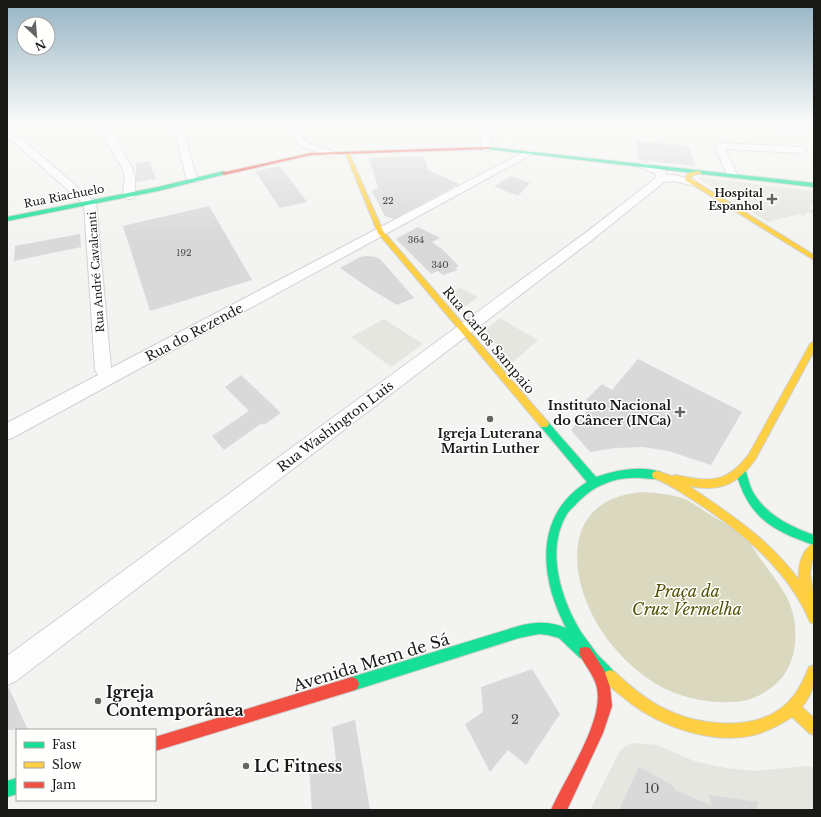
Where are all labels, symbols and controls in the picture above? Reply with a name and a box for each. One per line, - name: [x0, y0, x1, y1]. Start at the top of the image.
- north arrow: [16, 16, 56, 56]
- text: N: [32, 36, 48, 54]
- street label: Rua Riachuelo: [23, 181, 105, 211]
- place label: Hospital Espanhol: [708, 186, 763, 213]
- marker: Hospital Espanhol: [766, 193, 778, 205]
- house number: 22: [382, 195, 394, 206]
- street label: Rua André Cavalcanti: [85, 211, 107, 333]
- house number: 364: [408, 234, 424, 245]
- house number: 192: [176, 247, 192, 258]
- house number: 340: [431, 259, 449, 270]
- street label: Rua Carlos Sampaio: [439, 283, 538, 397]
- street label: Rua do Rezende: [142, 300, 246, 365]
- street label: Rua Washington Luis: [274, 377, 397, 476]
- place label: Instituto Nacional do Câncer (INCa): [548, 397, 671, 429]
- marker: Instituto Nacional do Câncer (INCa): [674, 406, 686, 418]
- marker: Igreja Luterana Martin Luther: [485, 414, 495, 424]
- place label: Igreja Luterana Martin Luther: [438, 425, 543, 457]
- park label: Praça da Cruz Vermelha: [632, 581, 742, 619]
- street label: Avenida Mem de Sá: [290, 629, 452, 696]
- place label: Igreja Contemporânea: [106, 682, 244, 720]
- marker: Igreja Contemporânea: [93, 696, 103, 706]
- house number: 2: [511, 711, 519, 728]
- legend: [16, 729, 156, 801]
- text: Fast: [52, 737, 77, 752]
- place label: LC Fitness: [254, 756, 342, 776]
- text: Slow: [52, 757, 82, 772]
- marker: LC Fitness: [241, 761, 251, 771]
- text: Jam: [50, 777, 76, 792]
- house number: 10: [644, 780, 660, 797]

